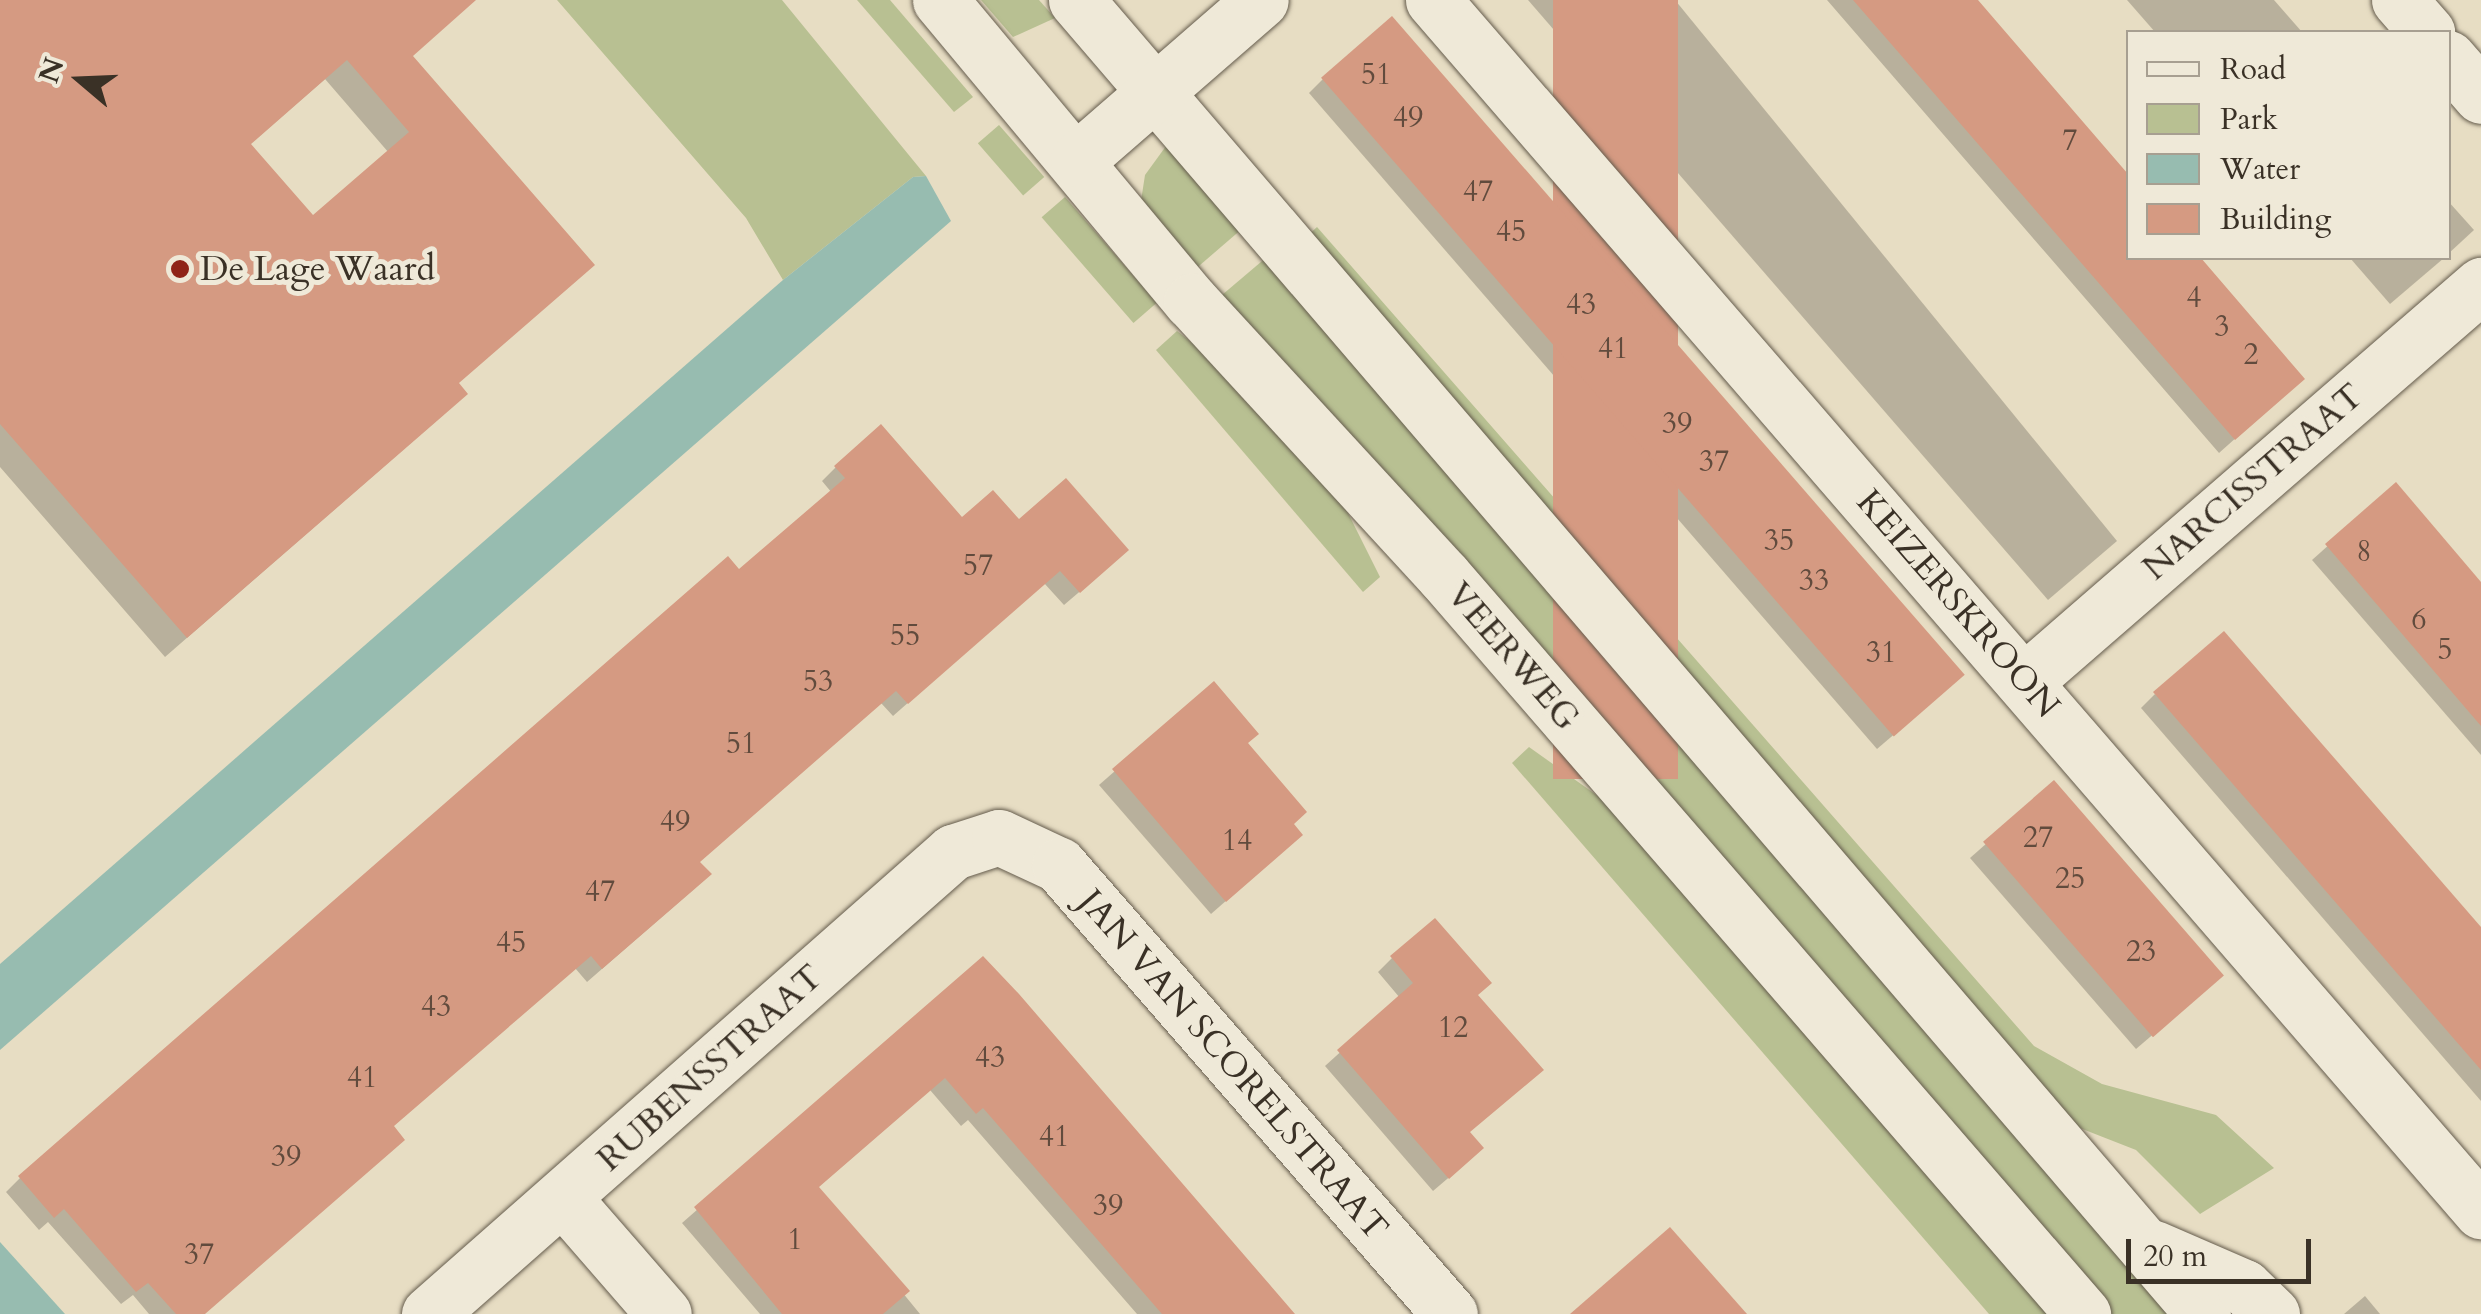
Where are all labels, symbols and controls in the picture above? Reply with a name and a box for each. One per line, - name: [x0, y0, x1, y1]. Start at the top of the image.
- north arrow: [30, 30, 130, 130]
- legend: [2126, 30, 2451, 260]
- text: Road: [2220, 49, 2286, 90]
- text: N: [30, 53, 74, 88]
- house number: 51: [1361, 57, 1391, 93]
- text: Park: [2220, 99, 2278, 140]
- house number: 49: [1393, 100, 1423, 136]
- house number: 7: [2062, 123, 2078, 159]
- text: Water: [2220, 149, 2300, 190]
- house number: 47: [1463, 174, 1493, 210]
- text: Building: [2220, 199, 2331, 240]
- house number: 45: [1496, 214, 1526, 250]
- place label: De Lage Waard: [200, 248, 435, 290]
- marker: De Lage Waard: [169, 258, 191, 280]
- house number: 4: [2186, 280, 2202, 316]
- house number: 43: [1566, 287, 1596, 323]
- house number: 3: [2214, 309, 2230, 345]
- house number: 41: [1598, 331, 1628, 367]
- house number: 2: [2243, 337, 2259, 373]
- street label: NARCISSTRAAT: [2134, 375, 2372, 589]
- house number: 39: [1662, 406, 1692, 442]
- house number: 37: [1699, 444, 1729, 480]
- street label: KEIZERSKROON: [1847, 481, 2069, 727]
- house number: 35: [1764, 523, 1794, 559]
- house number: 8: [2356, 534, 2372, 570]
- house number: 57: [963, 548, 993, 584]
- house number: 33: [1799, 563, 1829, 599]
- street label: VEERWEG: [1438, 574, 1588, 738]
- house number: 6: [2411, 602, 2427, 638]
- house number: 55: [890, 618, 920, 654]
- house number: 5: [2437, 632, 2453, 668]
- house number: 31: [1866, 635, 1896, 671]
- house number: 53: [803, 664, 833, 700]
- house number: 51: [726, 726, 756, 762]
- house number: 49: [660, 804, 690, 840]
- house number: 27: [2023, 820, 2053, 856]
- house number: 14: [1222, 823, 1252, 859]
- house number: 25: [2055, 861, 2085, 897]
- house number: 47: [585, 874, 615, 910]
- street label: JAN VAN SCORELSTRAAT: [1069, 881, 1397, 1249]
- house number: 45: [496, 925, 526, 961]
- house number: 23: [2126, 934, 2156, 970]
- street label: RUBENSSTRAAT: [589, 956, 831, 1180]
- house number: 43: [421, 989, 451, 1025]
- house number: 12: [1438, 1010, 1468, 1046]
- house number: 43: [975, 1040, 1005, 1076]
- house number: 41: [347, 1060, 377, 1096]
- house number: 41: [1039, 1119, 1069, 1155]
- house number: 39: [271, 1139, 301, 1175]
- house number: 39: [1093, 1188, 1123, 1224]
- scale bar: [2131, 1219, 2316, 1281]
- house number: 1: [787, 1222, 803, 1258]
- text: 20 m: [2143, 1236, 2207, 1277]
- house number: 37: [184, 1237, 214, 1273]

